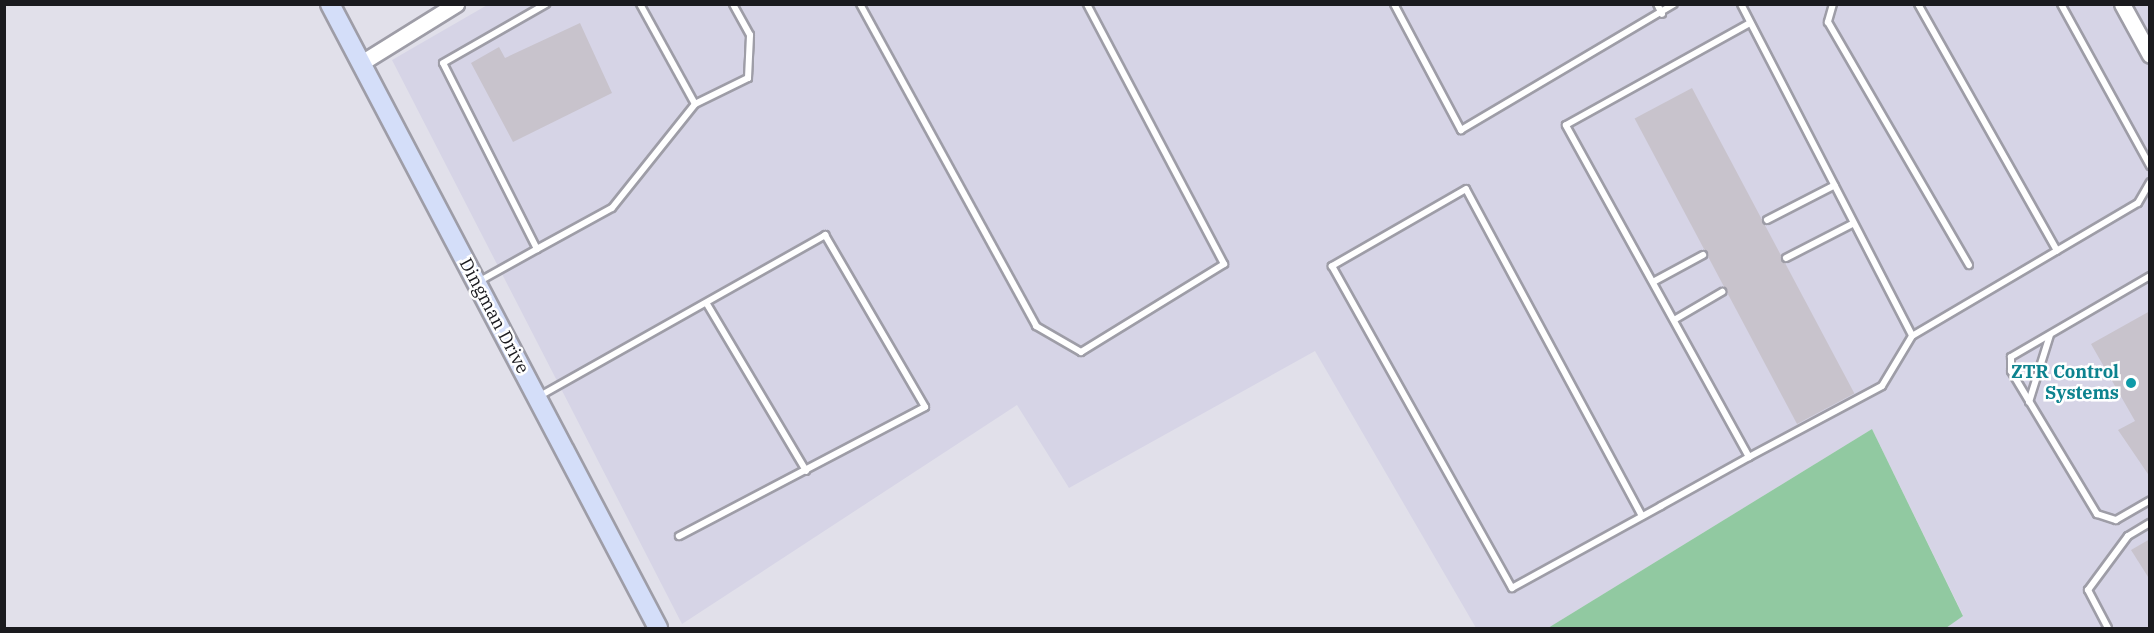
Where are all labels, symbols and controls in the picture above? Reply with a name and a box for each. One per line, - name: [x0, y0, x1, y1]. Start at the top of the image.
- street label: Dingman Drive: [454, 255, 534, 377]
- place label: ZTR Control Systems: [2011, 362, 2119, 404]
- marker: ZTR Control Systems: [2124, 376, 2138, 390]

